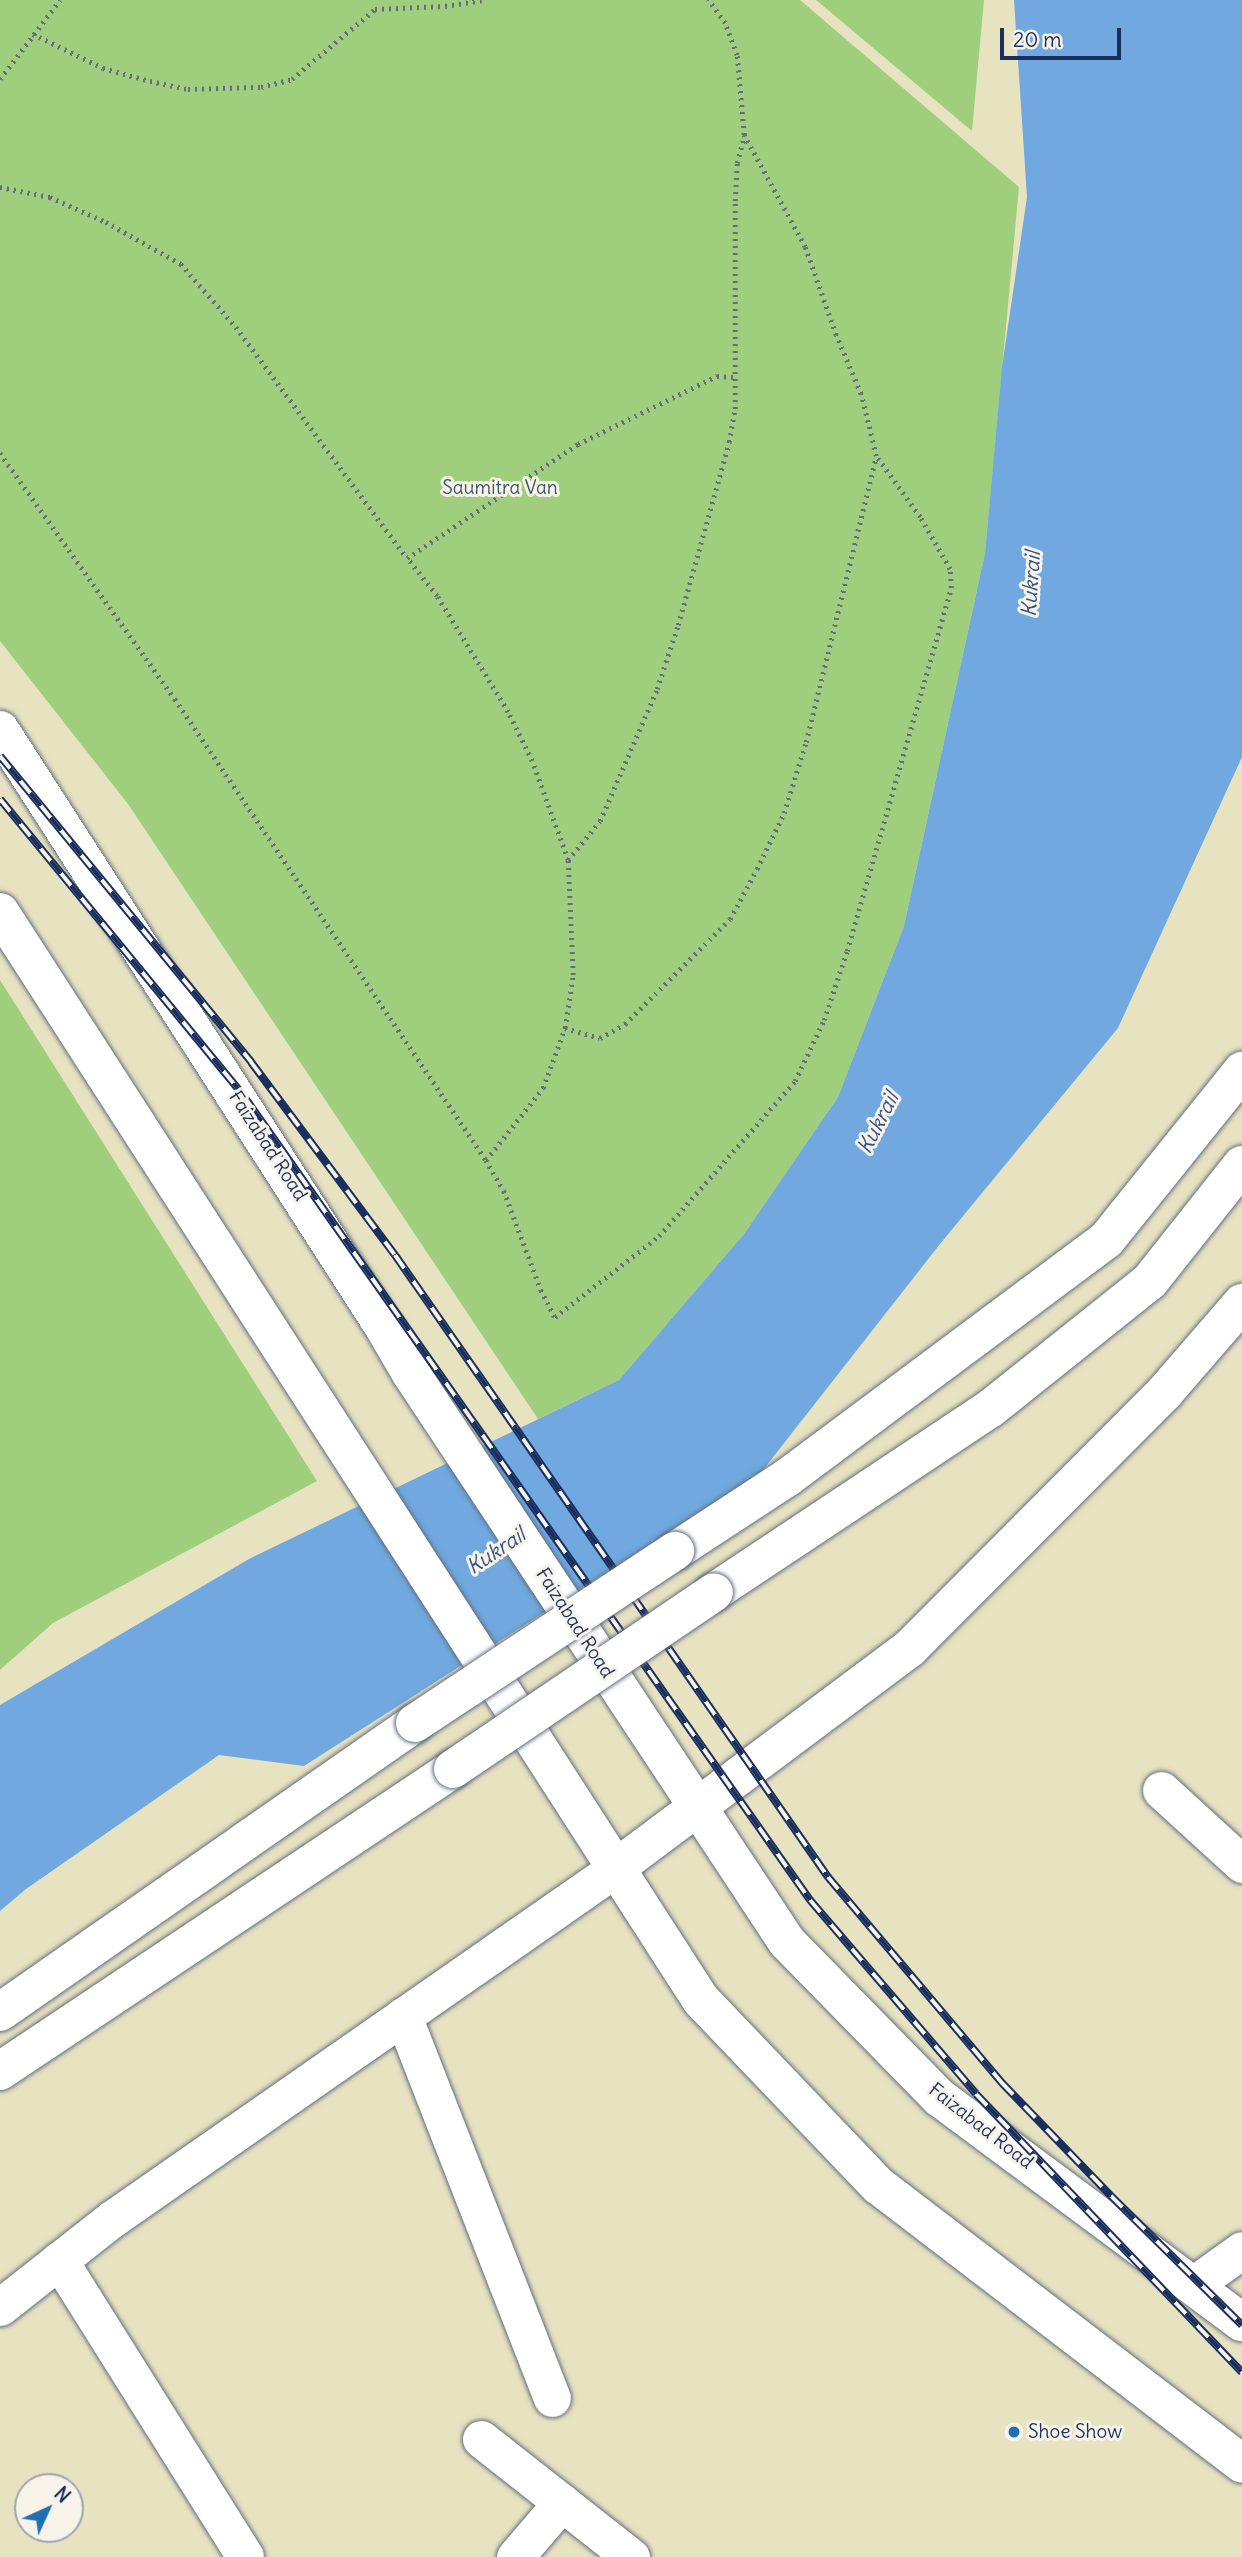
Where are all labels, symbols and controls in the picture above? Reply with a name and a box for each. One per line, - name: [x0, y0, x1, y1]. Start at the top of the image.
- scale bar: [1004, 14, 1125, 58]
- text: 20 m: [1013, 26, 1062, 53]
- park label: Saumitra Van: [442, 477, 558, 499]
- water label: Kukrail: [1016, 550, 1046, 618]
- street label: Faizabad Road: [224, 1087, 312, 1205]
- water label: Kukrail: [852, 1088, 904, 1158]
- water label: Kukrail: [462, 1522, 530, 1580]
- street label: Faizabad Road: [531, 1564, 619, 1682]
- street label: Faizabad Road: [924, 2078, 1038, 2174]
- place label: Shoe Show: [1028, 2421, 1122, 2443]
- marker: Shoe Show: [1006, 2424, 1022, 2440]
- north arrow: [14, 2473, 84, 2543]
- text: N: [49, 2481, 76, 2508]

